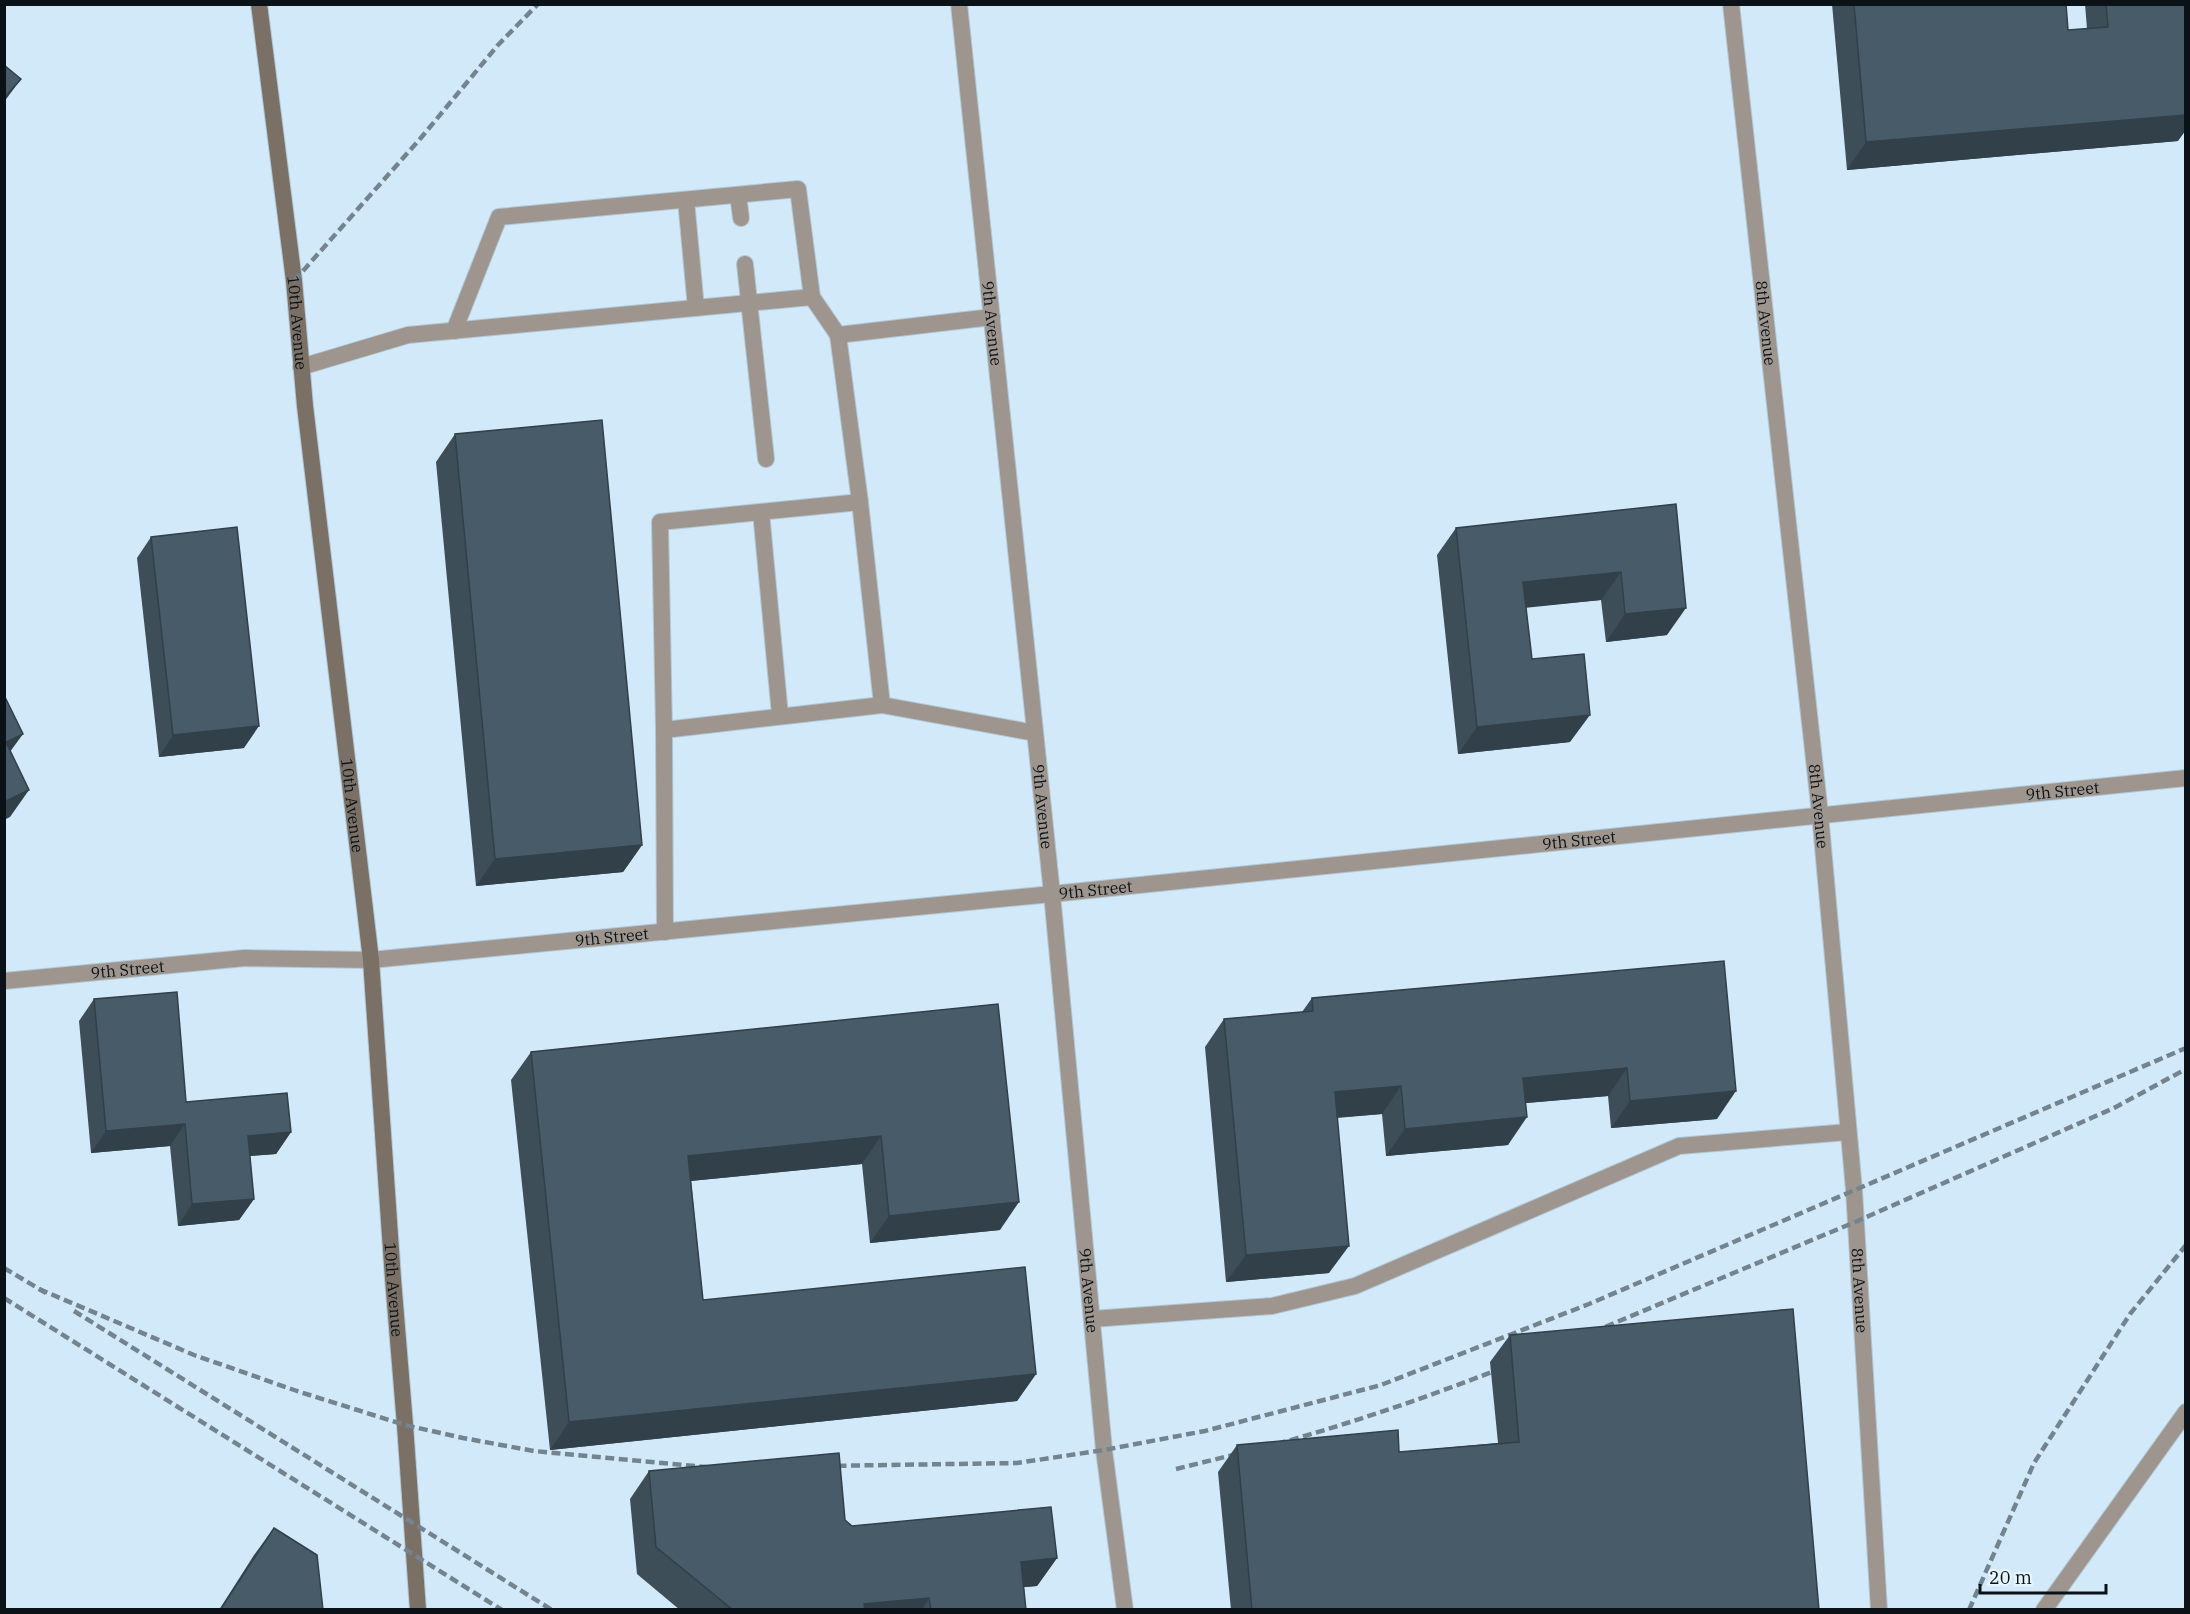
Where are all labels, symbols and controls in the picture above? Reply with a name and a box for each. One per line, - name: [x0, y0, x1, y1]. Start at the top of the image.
- street label: 10th Avenue: [283, 274, 312, 371]
- street label: 9th Avenue: [978, 280, 1007, 367]
- street label: 8th Avenue: [1751, 280, 1781, 367]
- street label: 10th Avenue: [337, 757, 368, 854]
- street label: 9th Avenue: [1028, 763, 1057, 850]
- street label: 8th Avenue: [1805, 763, 1833, 850]
- street label: 9th Street: [2025, 777, 2101, 804]
- street label: 9th Street: [1541, 826, 1617, 854]
- street label: 9th Street: [1058, 876, 1134, 903]
- street label: 9th Street: [574, 923, 650, 950]
- street label: 9th Street: [90, 956, 166, 983]
- street label: 10th Avenue: [380, 1242, 408, 1338]
- street label: 9th Avenue: [1075, 1247, 1103, 1334]
- street label: 8th Avenue: [1847, 1247, 1872, 1334]
- scale bar: [1980, 1557, 2106, 1595]
- text: 20 m: [1989, 1566, 2032, 1589]

